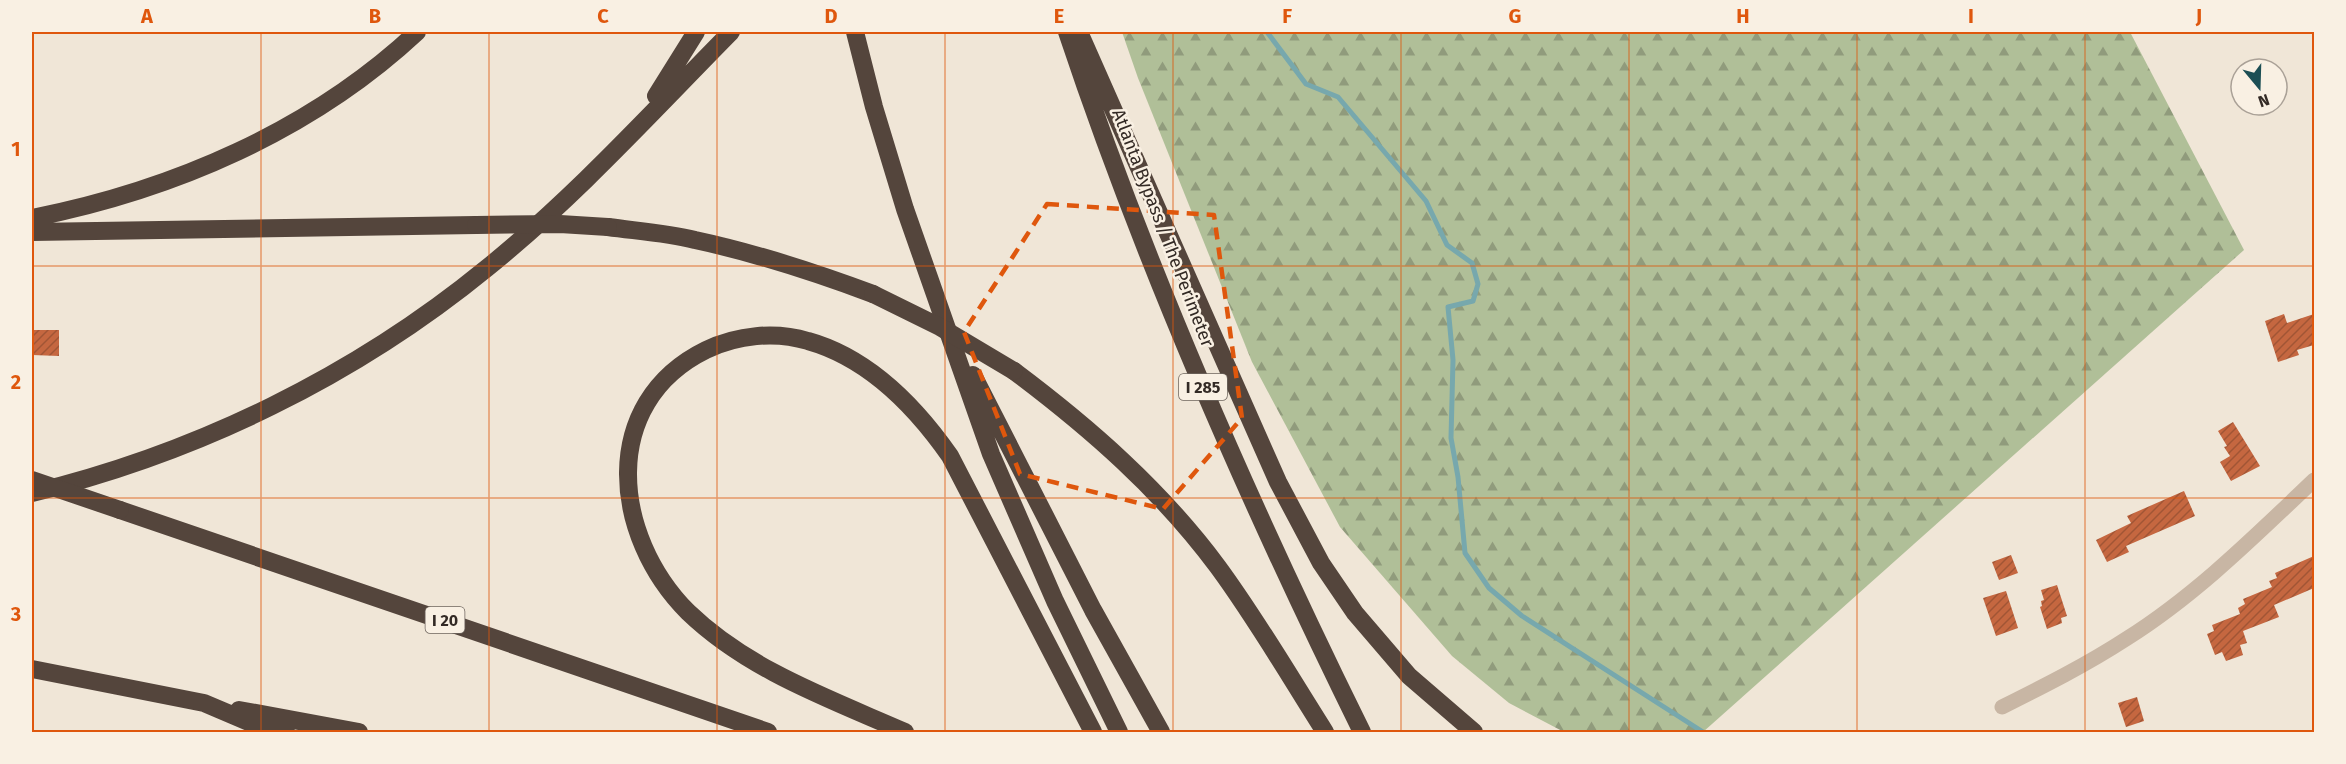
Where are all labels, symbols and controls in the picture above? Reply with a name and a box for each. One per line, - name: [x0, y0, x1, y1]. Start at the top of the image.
- text: A: [140, 4, 154, 28]
- text: B: [369, 4, 381, 28]
- text: C: [597, 4, 609, 28]
- text: D: [824, 4, 838, 28]
- text: E: [1054, 4, 1064, 28]
- text: F: [1282, 4, 1292, 28]
- text: G: [1509, 4, 1521, 28]
- text: H: [1736, 4, 1750, 28]
- text: I: [1968, 4, 1974, 28]
- text: J: [2195, 4, 2202, 28]
- north arrow: [2229, 57, 2289, 117]
- text: N: [2256, 90, 2272, 111]
- street label: Atlanta Bypass / The Perimeter: [1107, 106, 1219, 350]
- text: 1: [11, 137, 21, 161]
- text: 2: [11, 370, 21, 394]
- road number: I 285: [1179, 374, 1227, 400]
- text: 3: [10, 602, 21, 626]
- road number: I 20: [426, 607, 464, 633]

